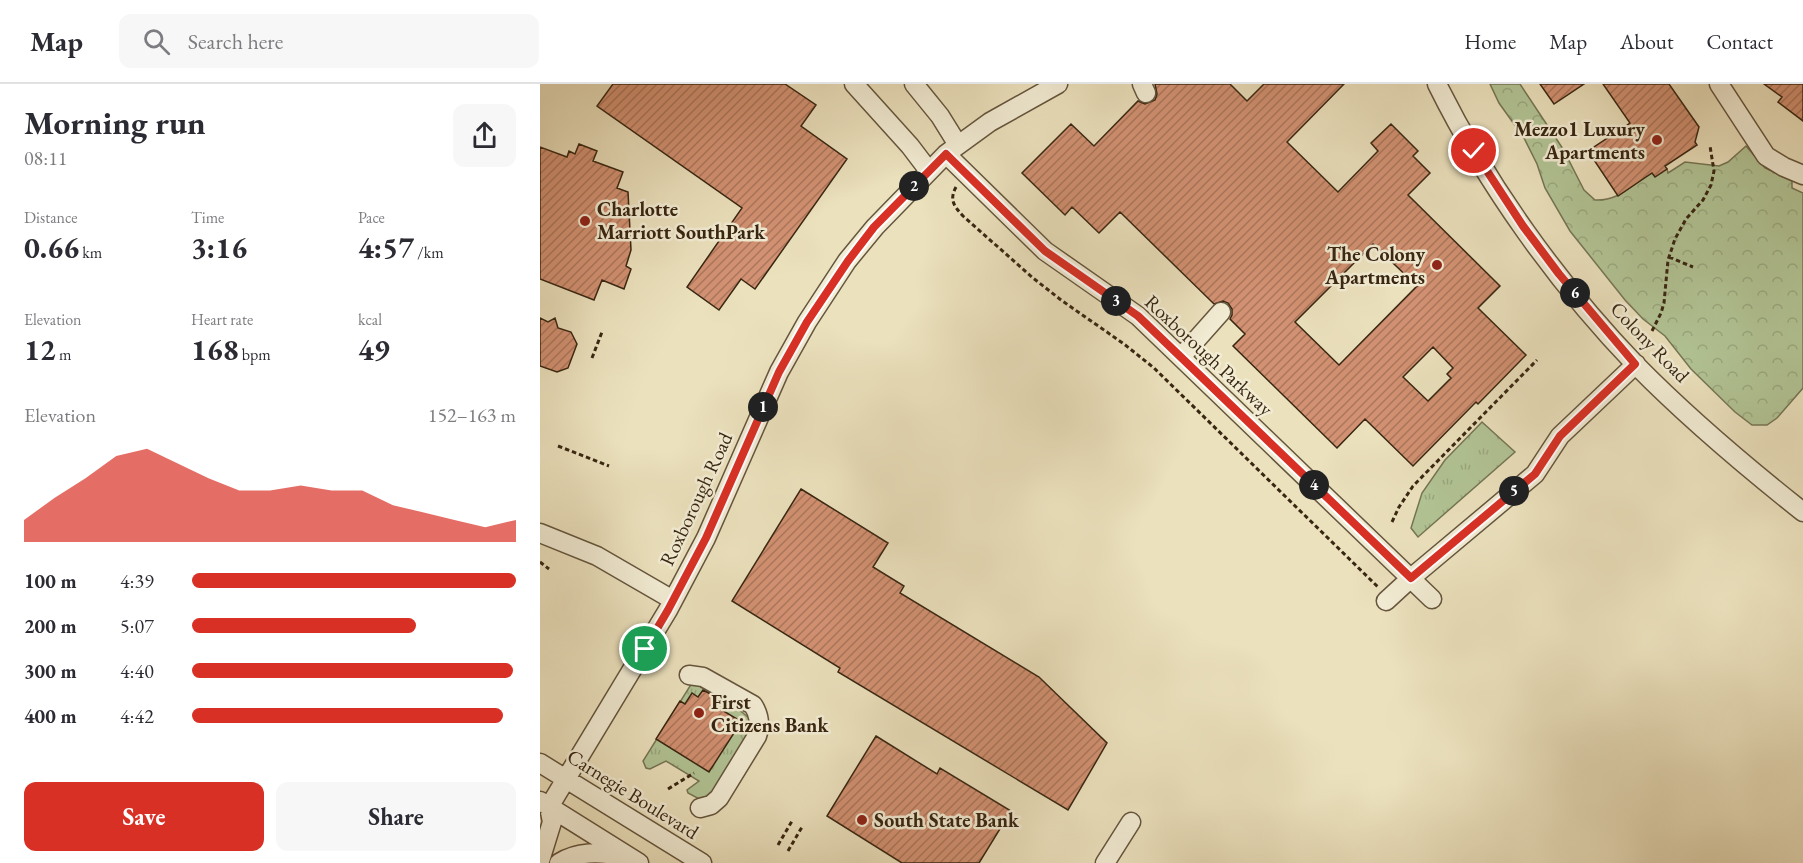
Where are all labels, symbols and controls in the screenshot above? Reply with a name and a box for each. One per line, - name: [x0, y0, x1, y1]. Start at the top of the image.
- search box: [119, 14, 539, 68]
- text: Map: [30, 23, 83, 59]
- icon: search: [140, 25, 173, 58]
- text: Search here: [188, 27, 283, 56]
- text: Home: [1464, 28, 1516, 55]
- text: Map: [1549, 28, 1587, 55]
- text: About: [1620, 28, 1673, 55]
- text: Contact: [1706, 28, 1773, 55]
- text: Morning run: [24, 101, 206, 144]
- button: share: [453, 104, 516, 167]
- place label: Mezzo1 Luxury Apartments: [1514, 116, 1645, 165]
- pin: [1448, 125, 1499, 176]
- marker: Mezzo1 Luxury Apartments: [1650, 133, 1664, 147]
- icon: check: [1457, 134, 1490, 167]
- text: 08:11: [24, 145, 67, 171]
- pin: 2: [899, 171, 929, 201]
- text: 2: [910, 175, 918, 196]
- place label: Charlotte Marriott SouthPark: [597, 196, 766, 245]
- text: Distance: [24, 207, 77, 228]
- text: Time: [191, 207, 224, 228]
- text: Pace: [358, 207, 385, 228]
- marker: Charlotte Marriott SouthPark: [578, 214, 592, 228]
- text: 0.66: [24, 228, 79, 267]
- text: 3:16: [191, 228, 247, 267]
- text: 4:57: [358, 228, 414, 267]
- place label: The Colony Apartments: [1324, 241, 1425, 290]
- text: km: [79, 242, 102, 263]
- text: /km: [414, 242, 444, 263]
- marker: The Colony Apartments: [1430, 258, 1444, 272]
- pin: 6: [1560, 278, 1590, 308]
- text: 6: [1571, 282, 1579, 303]
- pin: 3: [1101, 286, 1131, 316]
- street label: Roxborough Parkway: [1139, 289, 1279, 421]
- text: 3: [1112, 290, 1120, 311]
- street label: Colony Road: [1605, 296, 1696, 389]
- text: Elevation: [24, 309, 82, 330]
- text: Heart rate: [191, 309, 253, 330]
- text: kcal: [358, 309, 382, 330]
- text: 12: [24, 330, 56, 369]
- text: 168: [191, 330, 239, 369]
- text: 49: [358, 330, 390, 369]
- text: m: [56, 344, 71, 365]
- text: bpm: [239, 344, 271, 365]
- pin: 1: [748, 392, 778, 422]
- text: 1: [759, 396, 767, 417]
- text: Elevation: [24, 402, 96, 428]
- text: 152–163 m: [428, 402, 516, 428]
- street label: Roxborough Road: [654, 427, 739, 570]
- pin: 4: [1299, 470, 1329, 500]
- text: 4: [1310, 474, 1318, 495]
- pin: 5: [1499, 476, 1529, 506]
- text: 5: [1510, 480, 1518, 501]
- text: 100 m: [24, 568, 77, 594]
- text: 4:39: [120, 568, 154, 594]
- text: 200 m: [24, 613, 77, 639]
- text: 5:07: [120, 613, 154, 639]
- pin: [619, 623, 670, 674]
- icon: arrive: [628, 632, 661, 665]
- text: 300 m: [24, 658, 77, 684]
- text: 4:40: [120, 658, 154, 684]
- place label: First Citizens Bank: [711, 689, 829, 738]
- text: 400 m: [24, 703, 77, 729]
- text: 4:42: [120, 703, 154, 729]
- marker: First Citizens Bank: [692, 706, 706, 720]
- street label: Carnegie Boulevard: [562, 743, 705, 845]
- button: Save: [24, 782, 264, 851]
- button: Share: [276, 782, 516, 851]
- place label: South State Bank: [874, 807, 1020, 833]
- marker: South State Bank: [855, 813, 869, 827]

